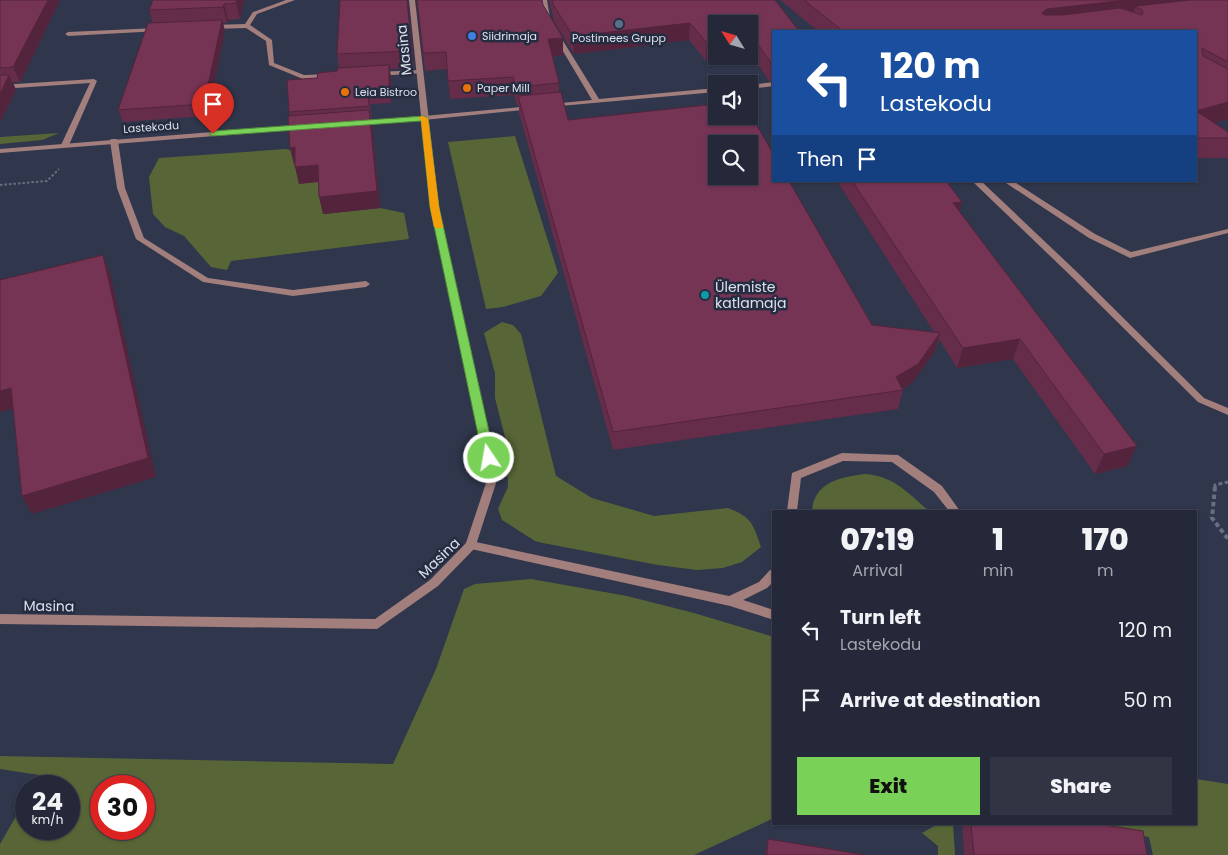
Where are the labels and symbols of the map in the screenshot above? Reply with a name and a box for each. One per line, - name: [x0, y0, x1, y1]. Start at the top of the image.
- north arrow: [708, 15, 758, 65]
- marker: Postimees Grupp: [613, 18, 625, 30]
- street label: Masina: [391, 24, 417, 76]
- place label: Siidrimaja: [482, 28, 537, 44]
- marker: Siidrimaja: [466, 30, 478, 42]
- place label: Postimees Grupp: [572, 30, 666, 46]
- place label: Paper Mill: [477, 80, 530, 96]
- marker: Paper Mill: [461, 82, 473, 94]
- pin: [192, 83, 234, 134]
- place label: Leia Bistroo: [355, 84, 417, 100]
- marker: Leia Bistroo: [339, 86, 351, 98]
- street label: Lastekodu: [123, 117, 179, 137]
- place label: Ülemiste katlamaja: [715, 277, 787, 313]
- marker: Ülemiste katlamaja: [699, 289, 711, 301]
- position arrow: [462, 431, 514, 483]
- street label: Masina: [414, 533, 464, 583]
- street label: Masina: [23, 596, 75, 616]
- speed limit sign: 30: [90, 775, 155, 840]

